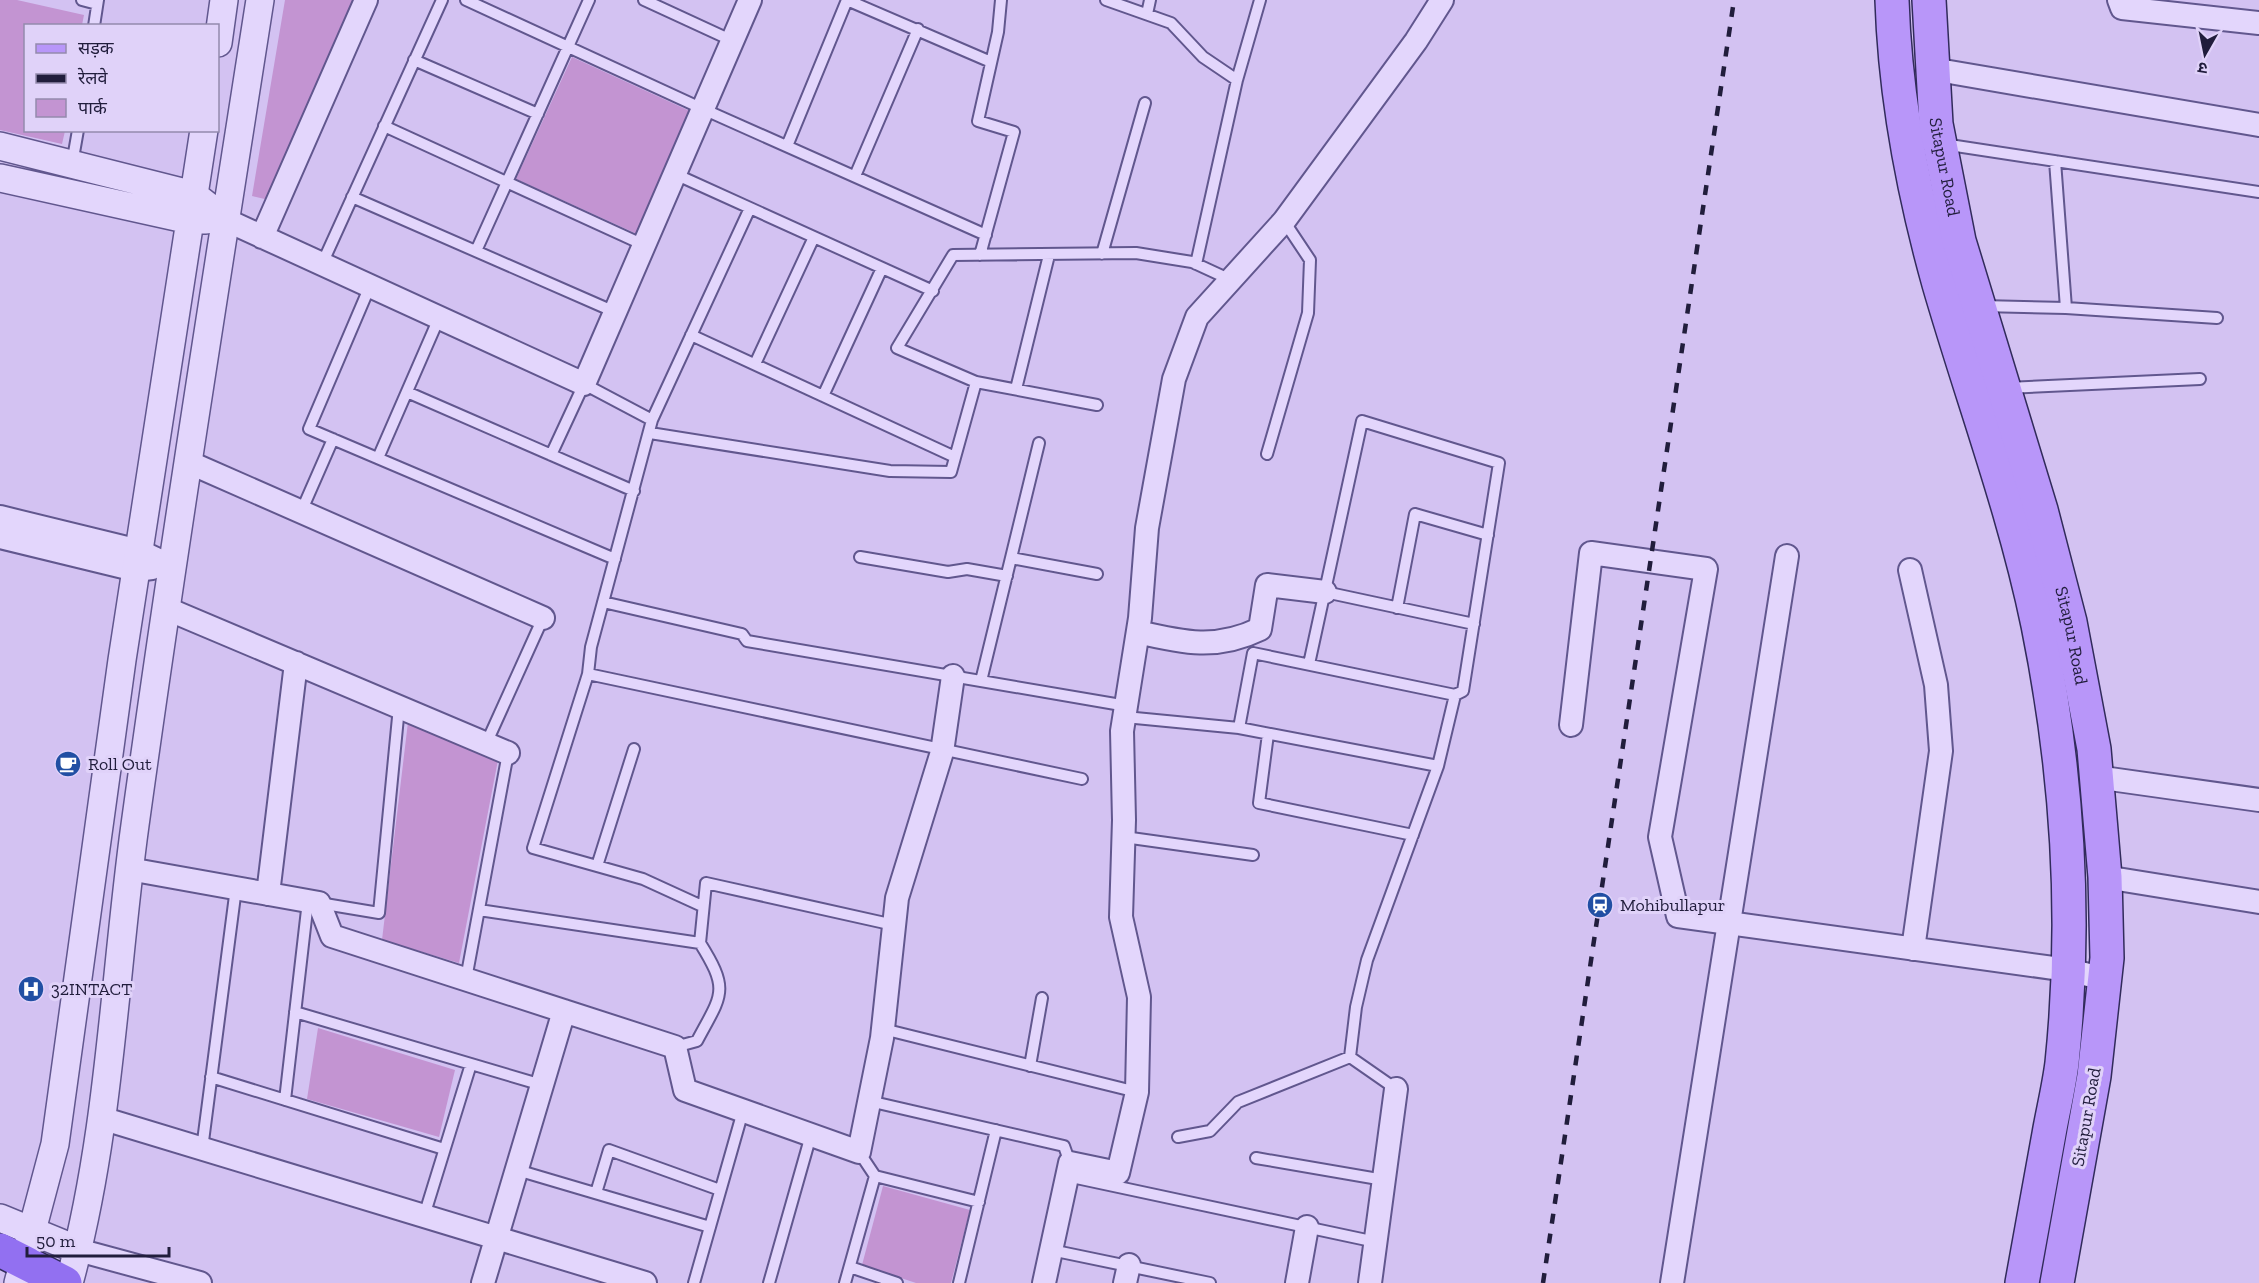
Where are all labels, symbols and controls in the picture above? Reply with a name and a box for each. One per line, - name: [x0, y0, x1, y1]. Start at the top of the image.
- legend: [24, 24, 219, 132]
- north arrow: [2175, 24, 2235, 84]
- text: सड़क: [78, 37, 115, 59]
- text: उ: [2196, 58, 2209, 78]
- text: रेलवे: [77, 67, 109, 89]
- text: पार्क: [78, 97, 108, 119]
- street label: Sitapur Road: [1925, 117, 1965, 218]
- street label: Sitapur Road: [2050, 584, 2093, 687]
- cafe icon: Roll Out: [53, 749, 83, 779]
- place label: Roll Out: [88, 753, 152, 775]
- station icon: Mohibullapur: [1585, 890, 1615, 920]
- place label: Mohibullapur: [1620, 894, 1725, 916]
- hospital icon: 32INTACT: [16, 974, 46, 1004]
- place label: 32INTACT: [51, 978, 132, 1000]
- street label: Sitapur Road: [2066, 1066, 2106, 1168]
- scale bar: [27, 1220, 170, 1258]
- text: 50 m: [36, 1230, 76, 1252]

